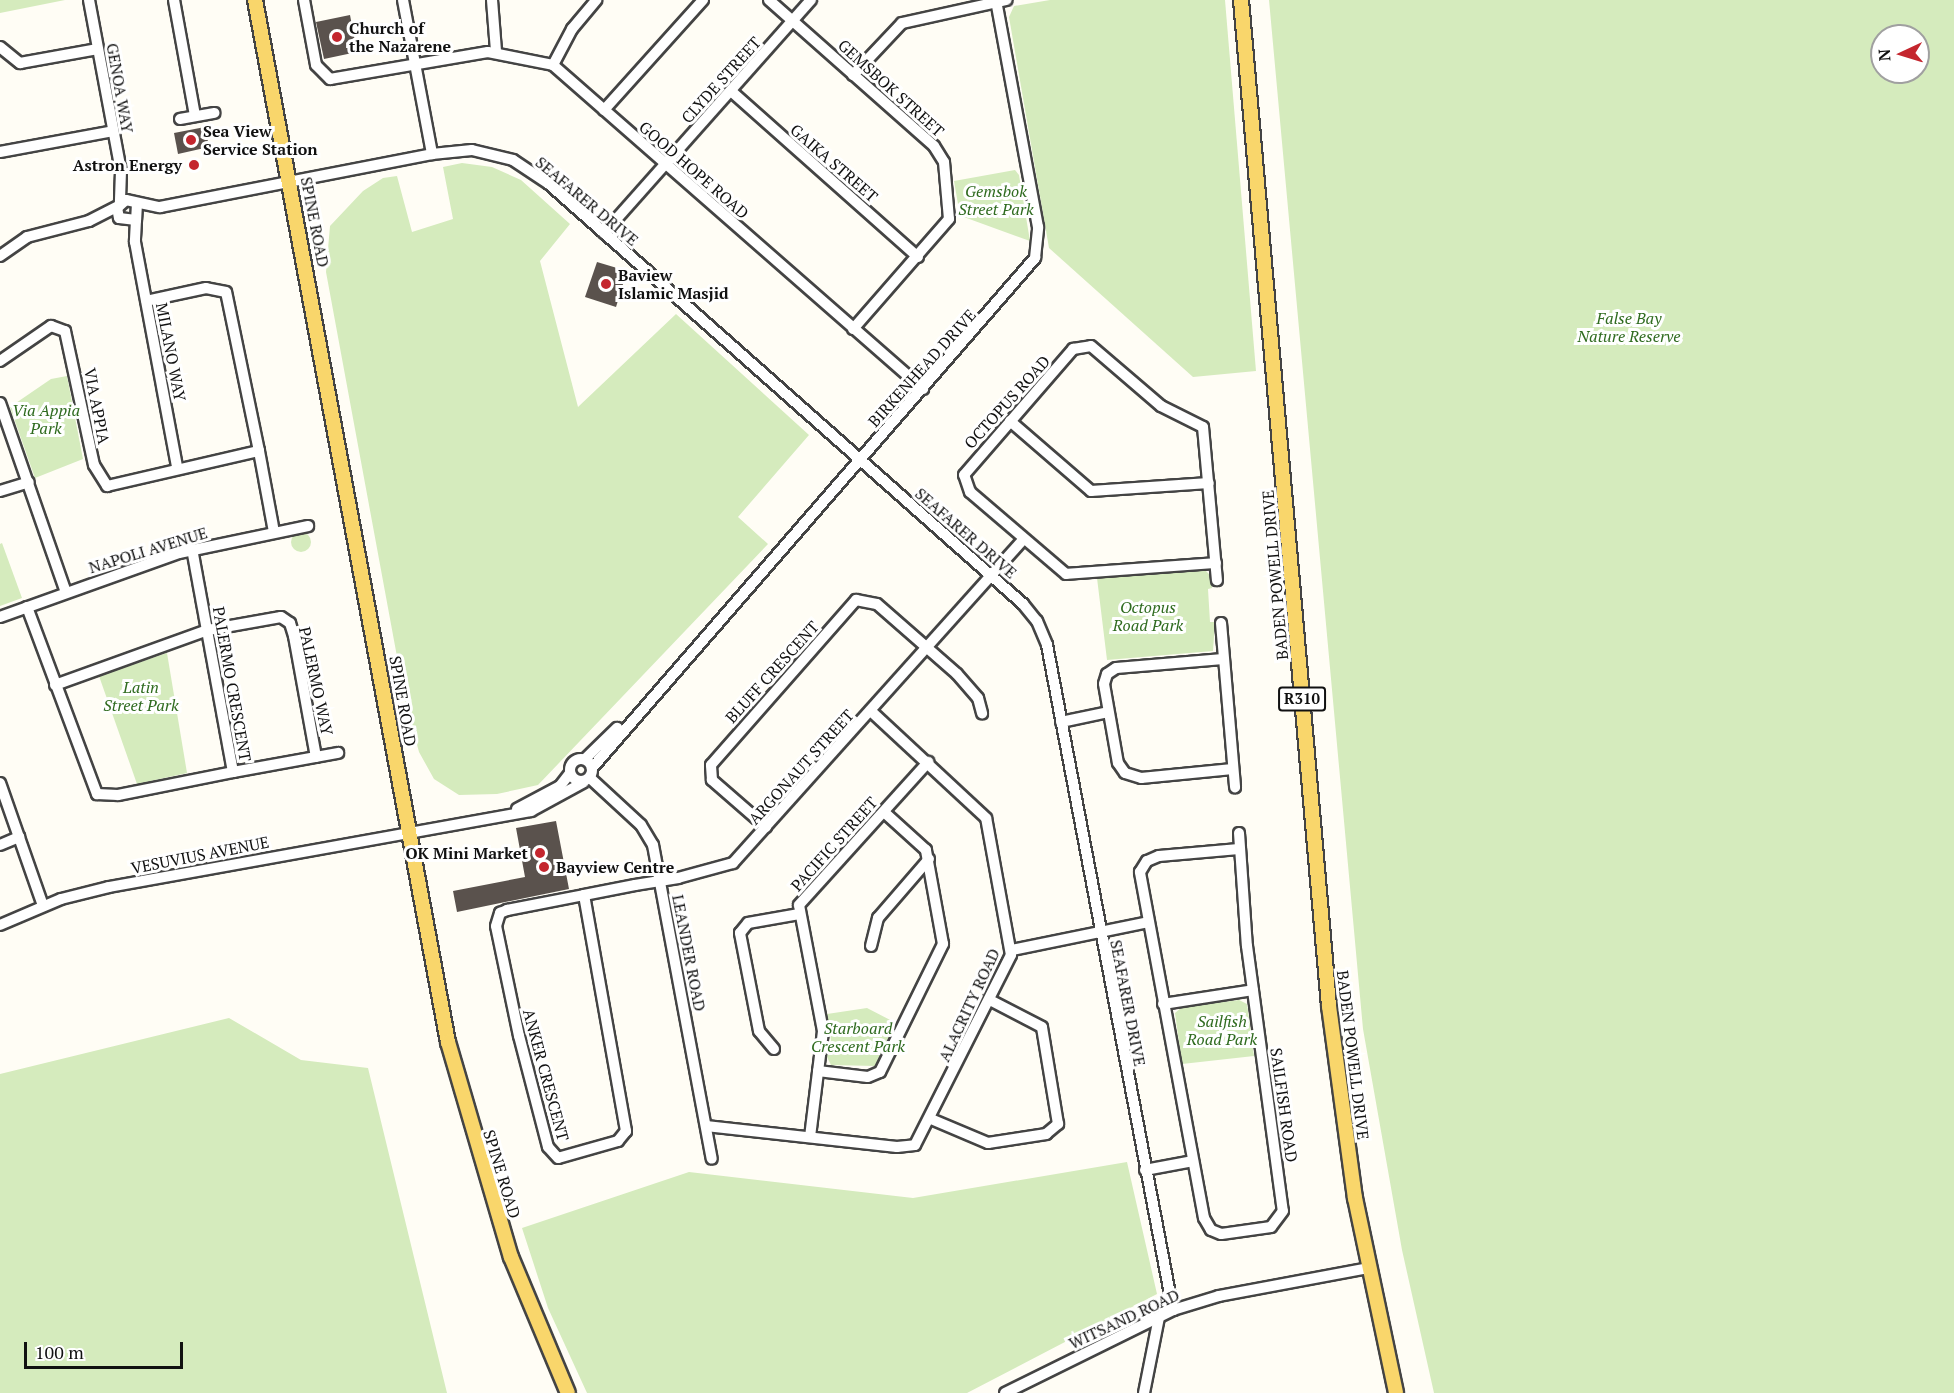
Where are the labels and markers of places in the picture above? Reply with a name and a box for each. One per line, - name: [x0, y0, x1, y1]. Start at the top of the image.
- place label: Church of the Nazarene: [349, 18, 451, 56]
- marker: Church of the Nazarene: [330, 30, 344, 44]
- place label: Sea View Service Station: [203, 121, 318, 159]
- marker: Sea View Service Station: [184, 133, 198, 147]
- place label: Astron Energy: [73, 155, 182, 175]
- marker: Astron Energy: [187, 158, 201, 172]
- place label: Baview Islamic Masjid: [618, 265, 729, 303]
- marker: Baview Islamic Masjid: [599, 277, 613, 291]
- place label: OK Mini Market: [405, 843, 528, 863]
- marker: OK Mini Market: [533, 846, 547, 860]
- place label: Bayview Centre: [556, 857, 674, 877]
- marker: Bayview Centre: [537, 860, 551, 874]

